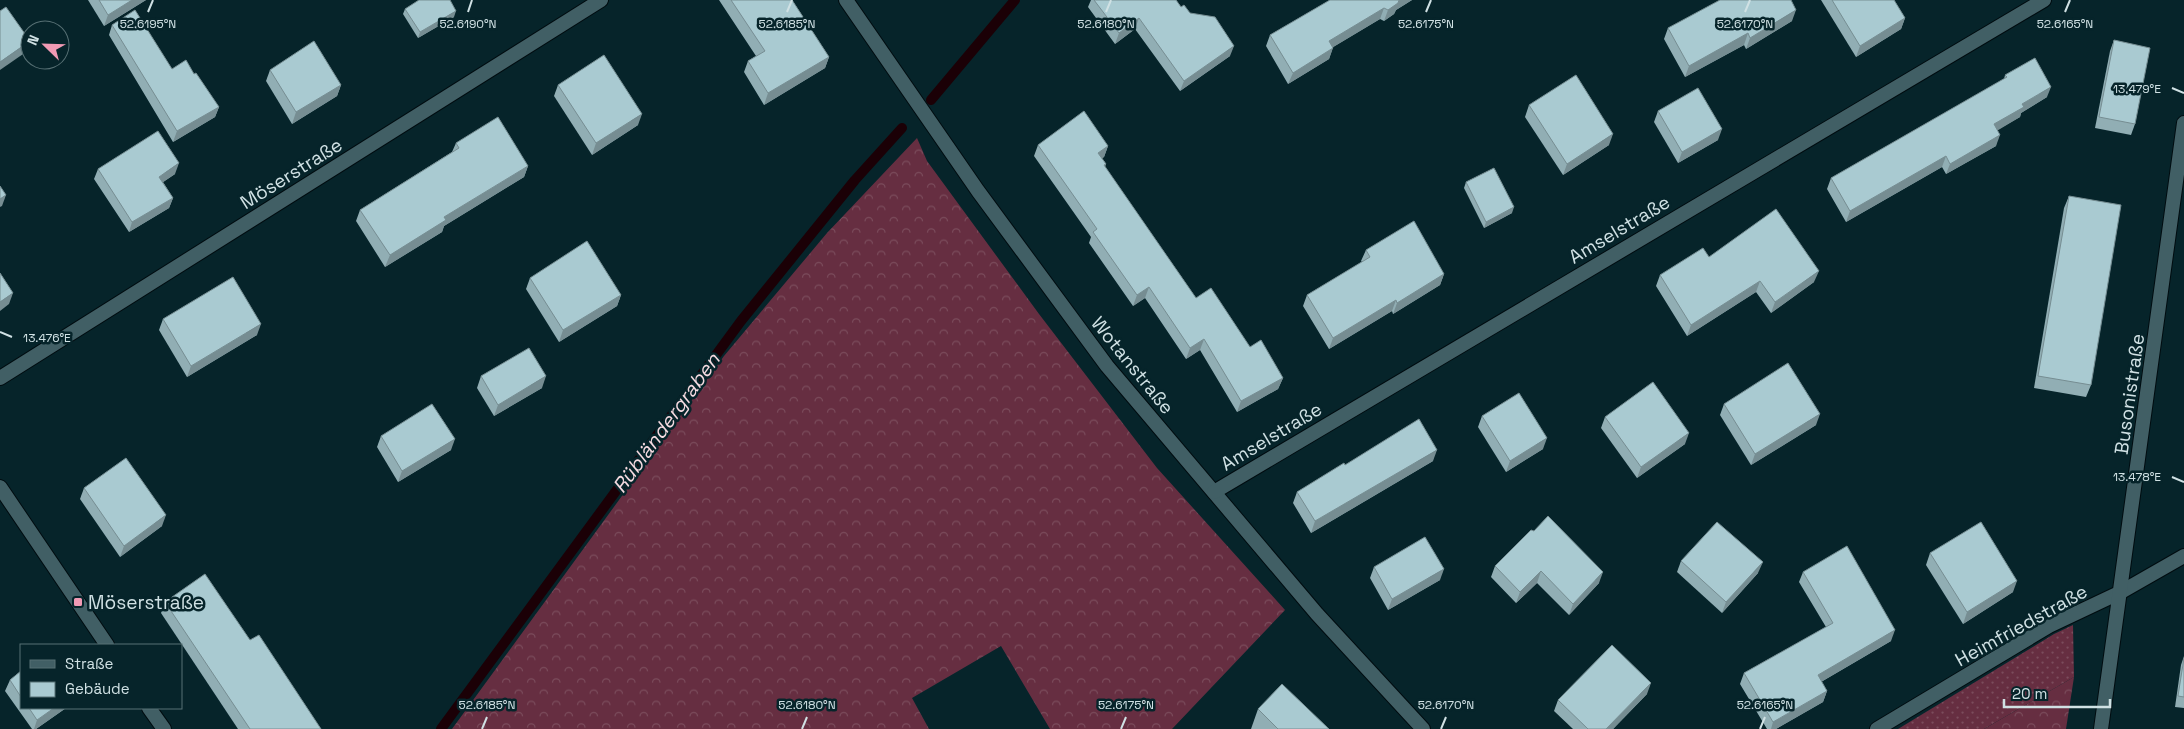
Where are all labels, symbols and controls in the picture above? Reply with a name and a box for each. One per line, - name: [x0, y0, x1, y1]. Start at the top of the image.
- text: 52.6195°N: [120, 16, 176, 32]
- text: 52.6190°N: [439, 16, 497, 32]
- text: 52.6185°N: [759, 16, 815, 32]
- text: 52.6180°N: [1077, 16, 1135, 32]
- text: 52.6175°N: [1398, 16, 1454, 32]
- text: 52.6170°N: [1717, 16, 1773, 32]
- text: 52.6165°N: [2037, 16, 2093, 32]
- north arrow: [20, 20, 70, 70]
- text: N: [23, 32, 43, 48]
- text: 13.479°E: [2113, 81, 2161, 97]
- street label: Möserstraße: [235, 132, 347, 215]
- street label: Amselstraße: [1564, 189, 1674, 269]
- street label: Wotanstraße: [1086, 311, 1180, 419]
- text: 13.476°E: [23, 330, 71, 346]
- street label: Busonistraße: [2109, 332, 2150, 456]
- water label: Rübländergraben: [606, 347, 726, 498]
- street label: Amselstraße: [1216, 396, 1326, 476]
- text: 13.478°E: [2113, 469, 2161, 485]
- street label: Heimfriedstraße: [1951, 579, 2092, 672]
- place label: Möserstraße: [88, 590, 204, 615]
- marker: Möserstraße: [72, 596, 84, 608]
- legend: [20, 644, 182, 709]
- text: Straße: [65, 654, 114, 673]
- scale bar: [2004, 676, 2110, 708]
- text: Gebäude: [65, 679, 130, 698]
- text: 20 m: [2012, 684, 2047, 703]
- text: 52.6185°N: [459, 697, 515, 713]
- text: 52.6180°N: [778, 697, 836, 713]
- text: 52.6175°N: [1098, 697, 1154, 713]
- text: 52.6170°N: [1418, 697, 1474, 713]
- text: 52.6165°N: [1737, 697, 1793, 713]

